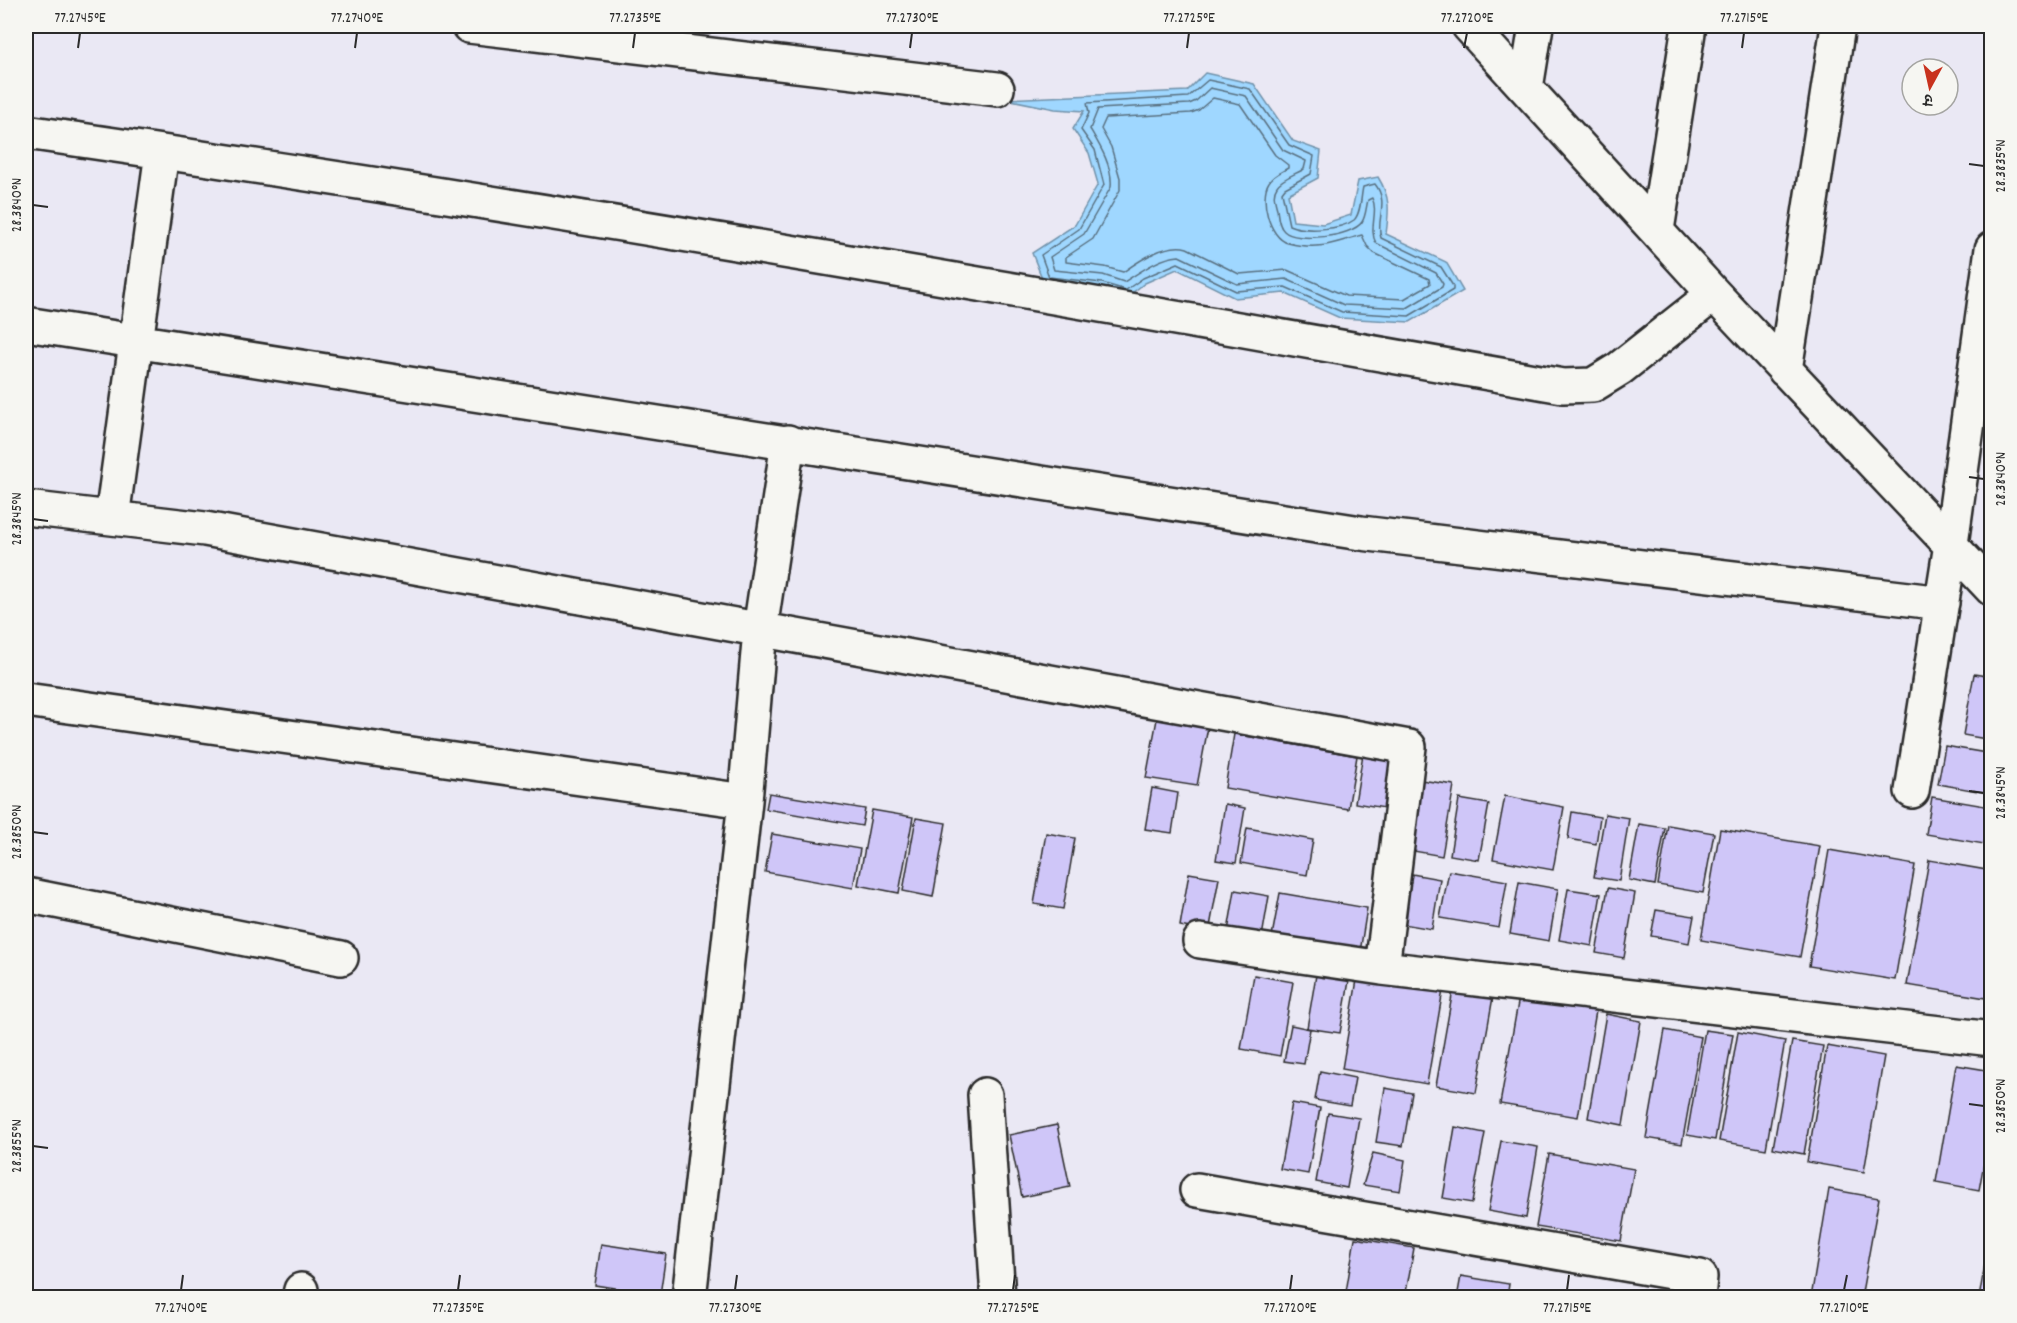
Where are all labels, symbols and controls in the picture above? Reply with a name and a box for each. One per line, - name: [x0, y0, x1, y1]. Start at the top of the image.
- text: 77.2745°E: [54, 8, 106, 30]
- text: 77.2740°E: [331, 8, 383, 30]
- text: 77.2735°E: [609, 8, 661, 30]
- text: 77.2730°E: [886, 8, 939, 30]
- text: 77.2725°E: [1163, 8, 1215, 30]
- text: 77.2720°E: [1441, 8, 1494, 30]
- text: 77.2715°E: [1720, 8, 1768, 30]
- north arrow: [1900, 57, 1960, 117]
- text: उ: [1921, 87, 1935, 112]
- text: 28.3835°N: [1991, 139, 2013, 193]
- text: 28.3840°N: [7, 178, 29, 232]
- text: 28.3840°N: [1991, 452, 2013, 506]
- text: 28.3845°N: [7, 492, 29, 546]
- text: 28.3845°N: [1991, 766, 2013, 820]
- text: 28.3850°N: [7, 804, 29, 860]
- text: 28.3850°N: [1991, 1078, 2013, 1134]
- text: 28.3855°N: [7, 1119, 29, 1173]
- text: 77.2740°E: [155, 1298, 207, 1320]
- text: 77.2735°E: [432, 1298, 484, 1320]
- text: 77.2730°E: [709, 1298, 762, 1320]
- text: 77.2725°E: [987, 1298, 1039, 1320]
- text: 77.2720°E: [1264, 1298, 1317, 1320]
- text: 77.2715°E: [1543, 1298, 1591, 1320]
- text: 77.2710°E: [1819, 1298, 1869, 1320]

